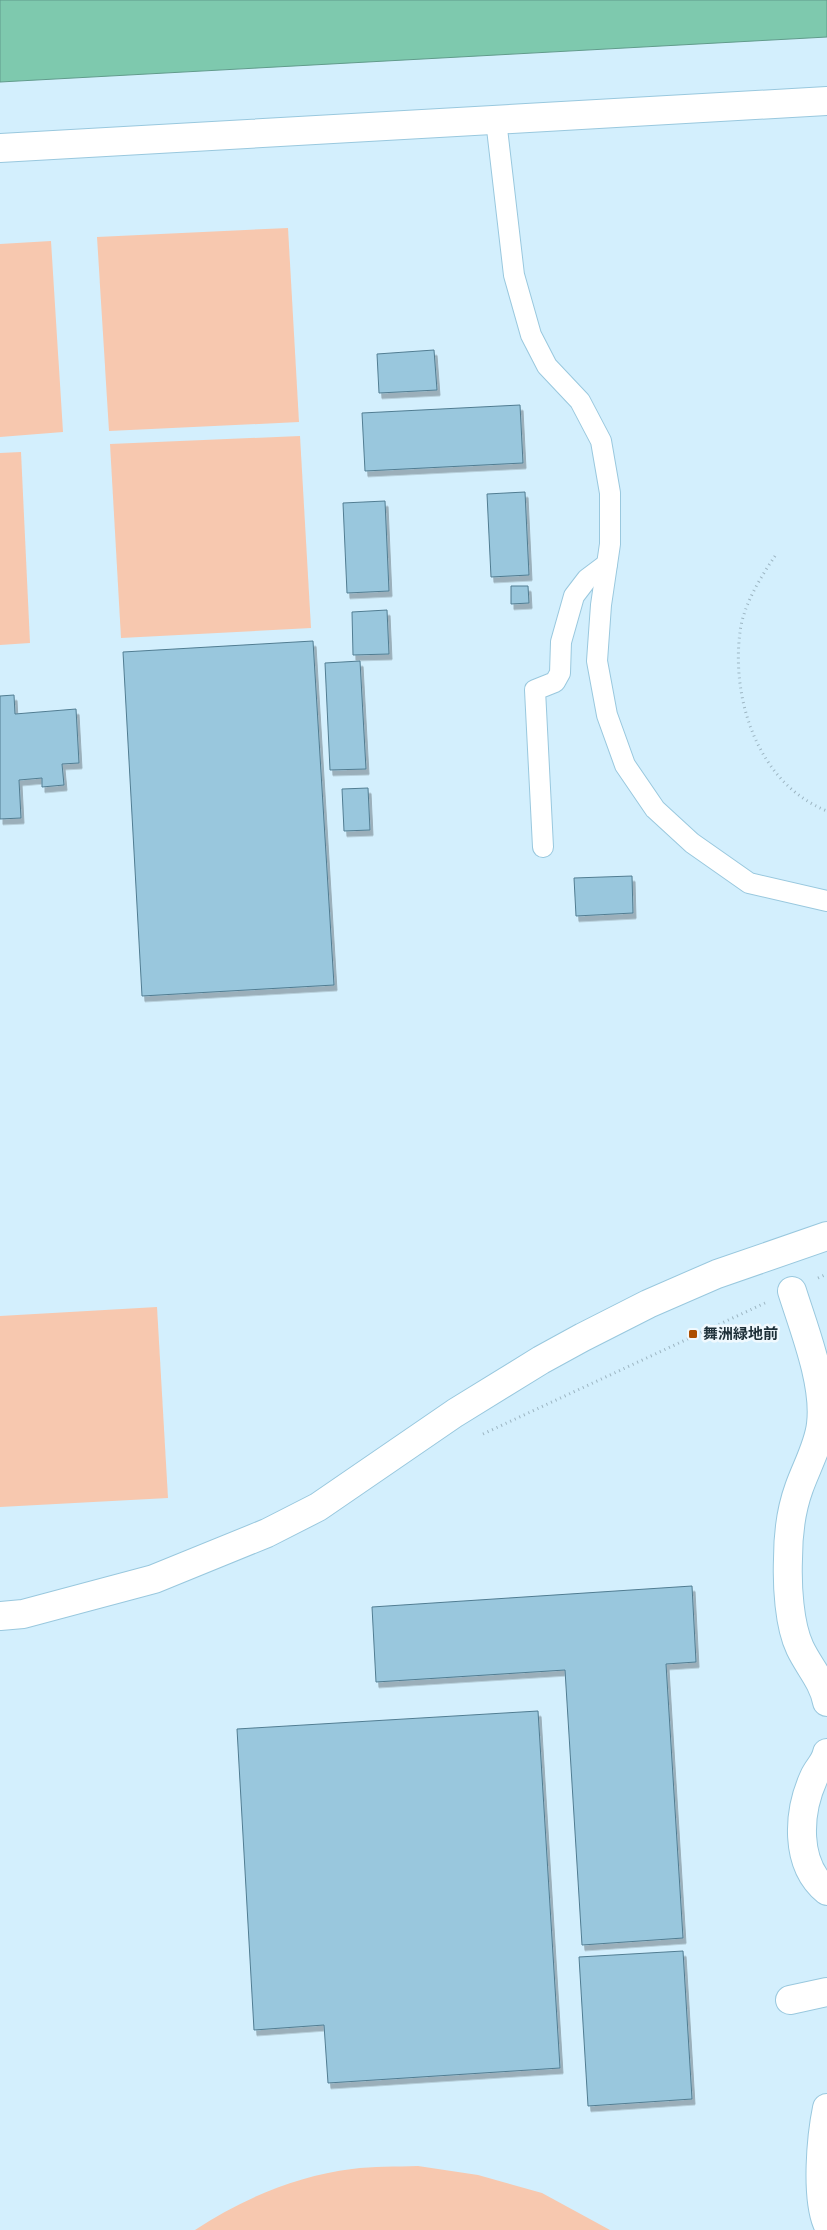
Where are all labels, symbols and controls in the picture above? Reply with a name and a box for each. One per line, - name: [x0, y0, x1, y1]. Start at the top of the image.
- place label: 舞洲緑地前: [703, 1324, 778, 1344]
- marker: 舞洲緑地前: [687, 1328, 699, 1340]

